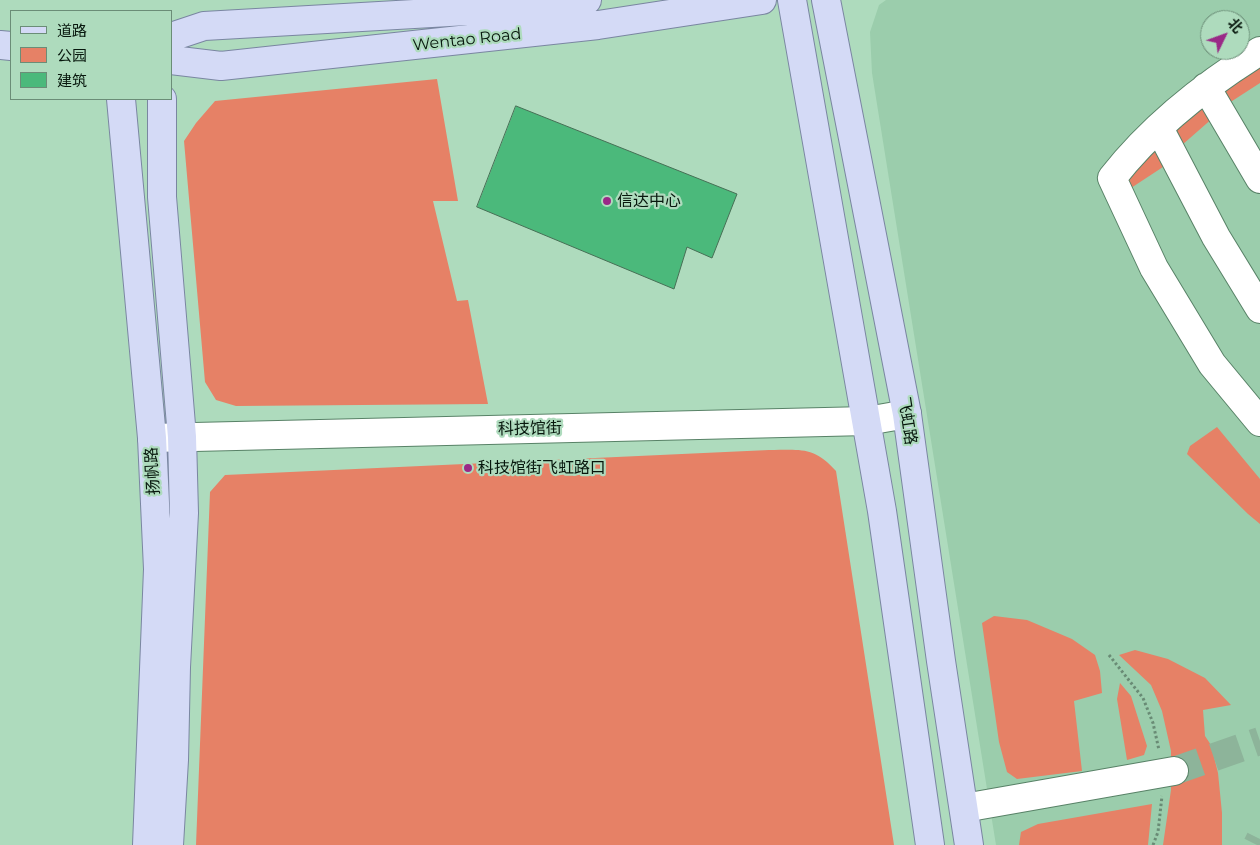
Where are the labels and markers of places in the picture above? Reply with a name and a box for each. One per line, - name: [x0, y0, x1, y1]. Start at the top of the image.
- place label: 信达中心: [617, 191, 681, 211]
- marker: 信达中心: [601, 195, 613, 207]
- place label: 科技馆街飞虹路口: [478, 458, 606, 478]
- marker: 科技馆街飞虹路口: [462, 462, 474, 474]

